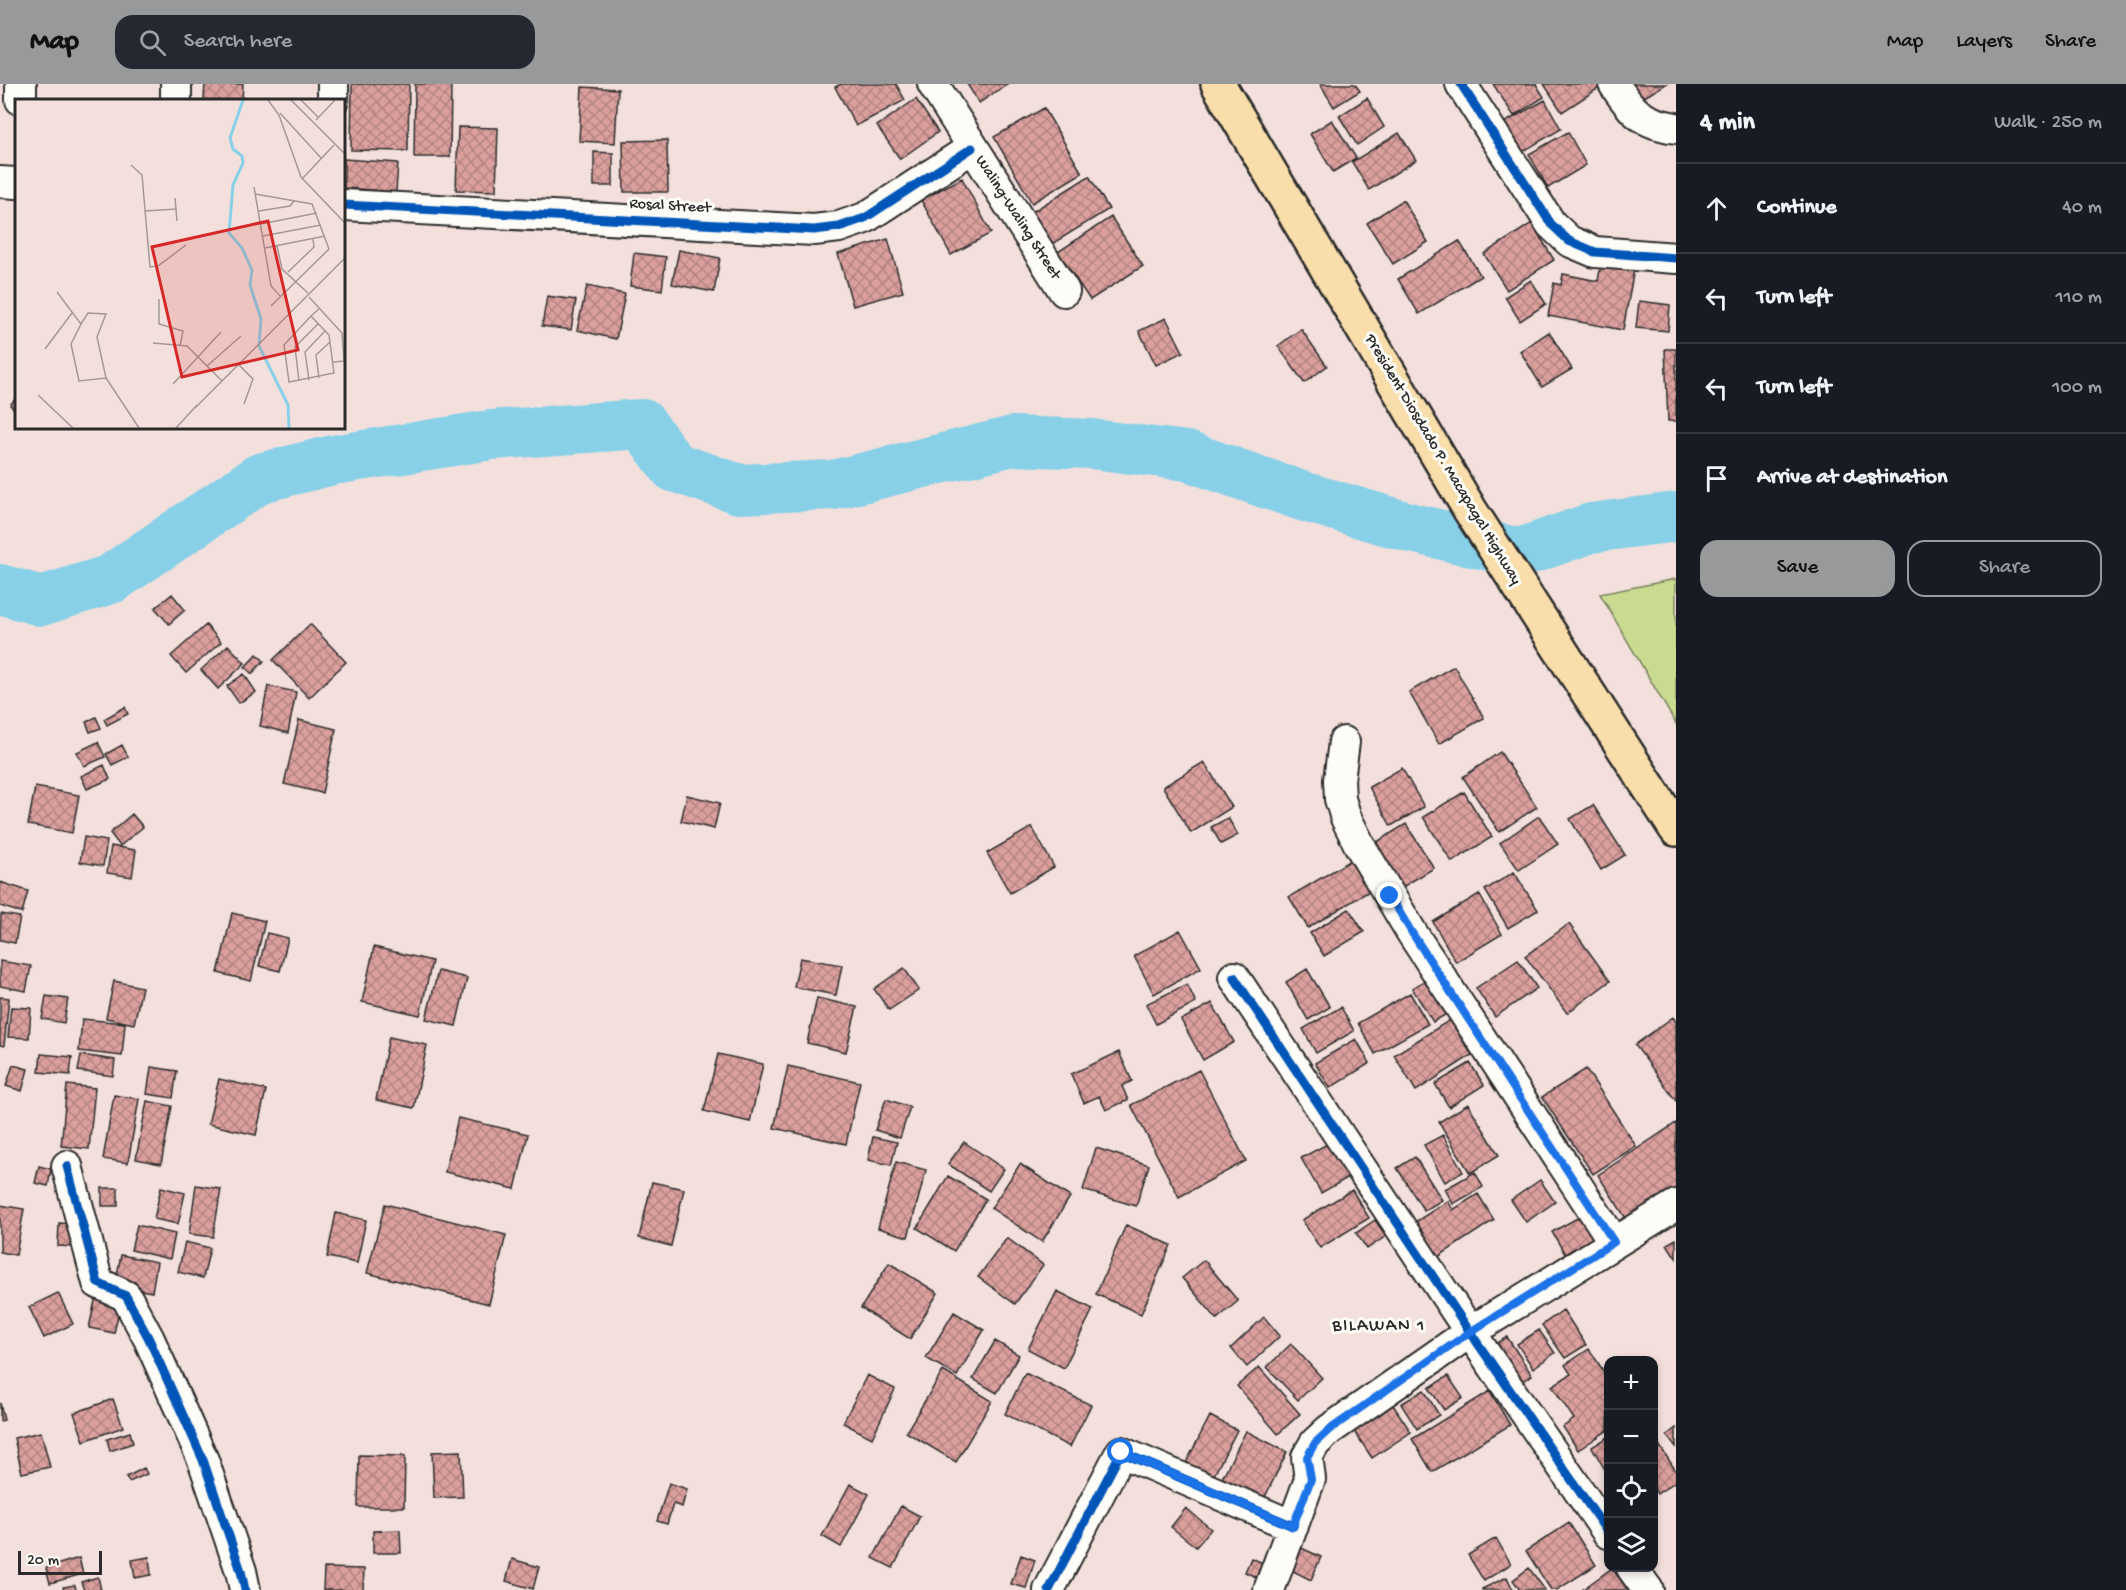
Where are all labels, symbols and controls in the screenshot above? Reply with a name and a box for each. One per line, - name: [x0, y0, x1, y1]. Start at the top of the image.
- search box: [115, 15, 535, 69]
- text: Map: [30, 26, 79, 59]
- icon: search: [136, 26, 169, 59]
- text: Search here: [184, 29, 292, 55]
- text: Map: [1887, 30, 1923, 55]
- text: Layers: [1956, 30, 2012, 55]
- text: Share: [2045, 30, 2096, 55]
- inset map: [15, 99, 345, 429]
- text: 4 min: [1700, 108, 1755, 139]
- text: Walk · 250 m: [1994, 112, 2102, 135]
- street label: Waling-Waling Street: [970, 153, 1065, 285]
- icon: ahead: [1700, 192, 1733, 225]
- street label: Rosal Street: [629, 195, 713, 219]
- text: Continue: [1757, 195, 1837, 221]
- text: 40 m: [2062, 197, 2102, 220]
- icon: left: [1700, 282, 1733, 315]
- text: Turn left: [1757, 285, 1831, 311]
- text: 110 m: [2056, 287, 2102, 310]
- street label: President Diosdado P. Macapagal Highway: [1359, 330, 1525, 589]
- icon: left: [1700, 372, 1733, 405]
- text: Turn left: [1757, 375, 1831, 401]
- text: 100 m: [2052, 377, 2102, 400]
- icon: arrive: [1700, 462, 1733, 495]
- text: Arrive at destination: [1757, 465, 1947, 491]
- button: Save: [1700, 540, 1895, 597]
- button: Share: [1907, 540, 2102, 597]
- route end: [1376, 882, 1402, 908]
- district label: BILAWAN 1: [1331, 1316, 1426, 1337]
- map controls: [1604, 1356, 1658, 1572]
- button: +: [1604, 1356, 1658, 1410]
- button: −: [1604, 1410, 1658, 1464]
- route start: [1107, 1438, 1133, 1464]
- button: locate: [1604, 1464, 1658, 1518]
- button: layers: [1604, 1518, 1658, 1572]
- scale bar: [18, 1548, 102, 1576]
- text: 20 m: [27, 1552, 59, 1571]

